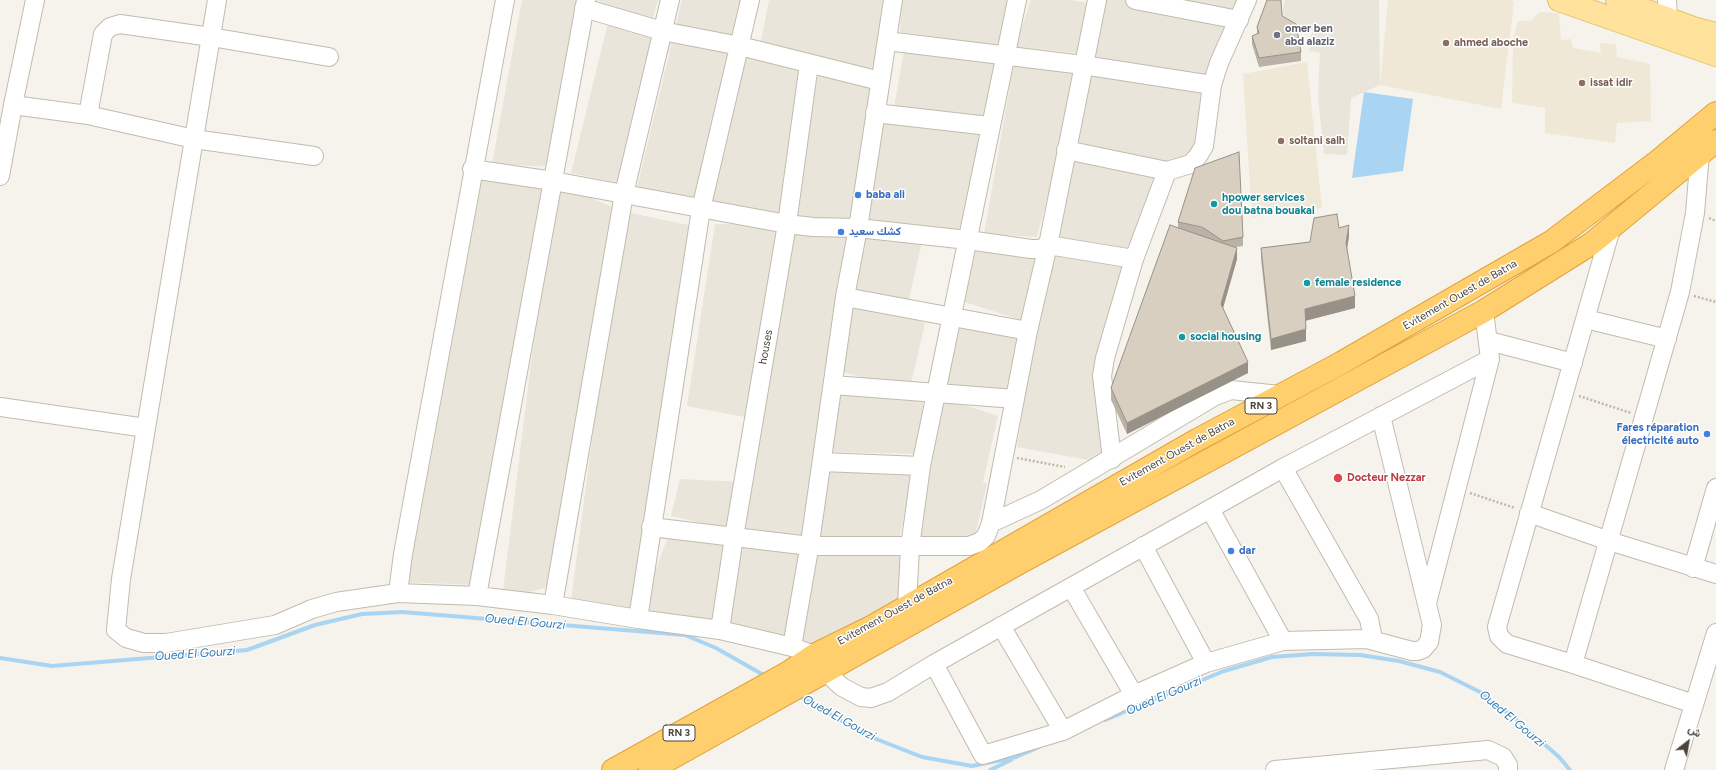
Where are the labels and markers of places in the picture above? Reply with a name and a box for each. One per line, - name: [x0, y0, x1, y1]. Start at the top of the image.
- place label: omer ben abd alaziz: [1285, 22, 1334, 48]
- marker: omer ben abd alaziz: [1272, 30, 1282, 40]
- place label: ahmed aboche: [1454, 36, 1528, 50]
- marker: ahmed aboche: [1441, 38, 1451, 48]
- place label: issat idir: [1590, 76, 1633, 90]
- marker: issat idir: [1577, 78, 1587, 88]
- place label: soltani salh: [1289, 134, 1345, 148]
- marker: soltani salh: [1276, 136, 1286, 146]
- place label: baba ali: [866, 188, 905, 202]
- marker: baba ali: [853, 190, 863, 200]
- place label: hpower services dou batna bouakal: [1222, 191, 1315, 217]
- marker: hpower services dou batna bouakal: [1209, 199, 1219, 209]
- place label: كشك سعيد: [849, 225, 901, 239]
- marker: كشك سعيد: [836, 227, 846, 237]
- place label: female residence: [1315, 276, 1401, 290]
- marker: female residence: [1302, 278, 1312, 288]
- place label: social housing: [1190, 330, 1261, 344]
- marker: social housing: [1177, 332, 1187, 342]
- place label: Fares réparation électricité auto: [1616, 421, 1699, 447]
- marker: Fares réparation électricité auto: [1702, 429, 1712, 439]
- place label: Docteur Nezzar: [1347, 471, 1426, 485]
- marker: Docteur Nezzar: [1332, 472, 1344, 484]
- place label: dar: [1239, 544, 1256, 558]
- marker: dar: [1226, 546, 1236, 556]

